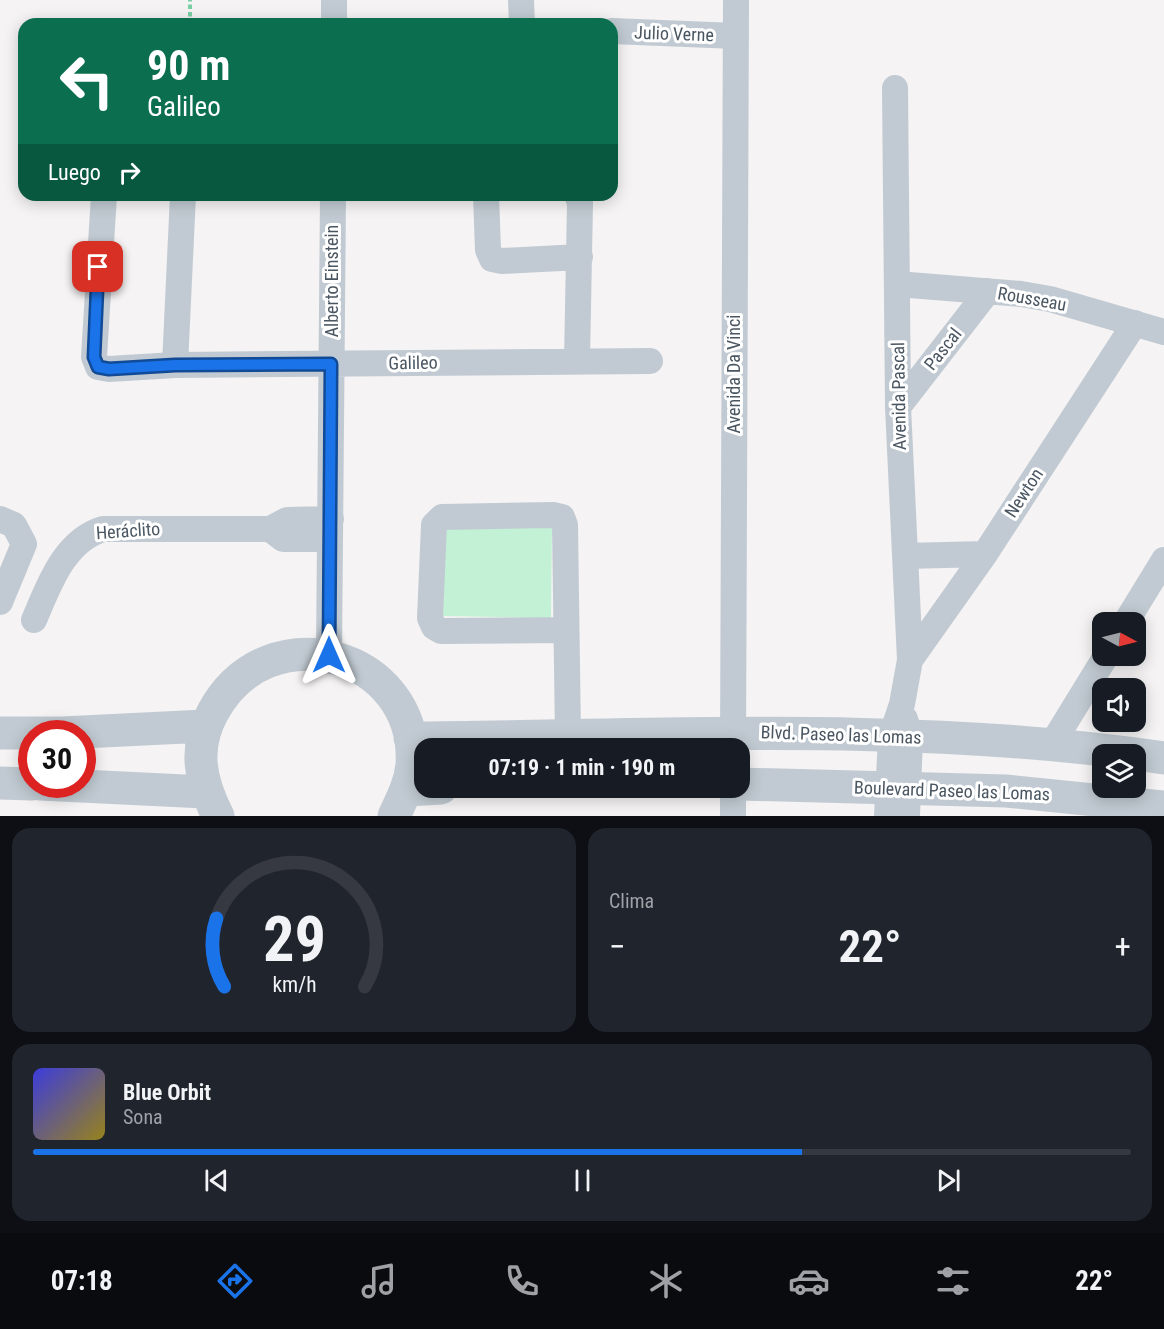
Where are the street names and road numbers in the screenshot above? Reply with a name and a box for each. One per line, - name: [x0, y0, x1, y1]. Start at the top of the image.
- street label: Julio Verne: [634, 22, 714, 45]
- street label: Alberto Einstein: [321, 225, 342, 337]
- street label: Rousseau: [996, 282, 1068, 315]
- street label: Avenida Da Vinci: [723, 315, 744, 433]
- street label: Pascal: [920, 323, 966, 374]
- street label: Avenida Pascal: [887, 342, 910, 450]
- street label: Galileo: [388, 352, 438, 373]
- street label: Newton: [1000, 464, 1047, 521]
- street label: Heráclito: [95, 518, 161, 543]
- street label: Blvd. Paseo las Lomas: [760, 721, 922, 748]
- street label: Boulevard Paseo las Lomas: [854, 777, 1050, 804]

